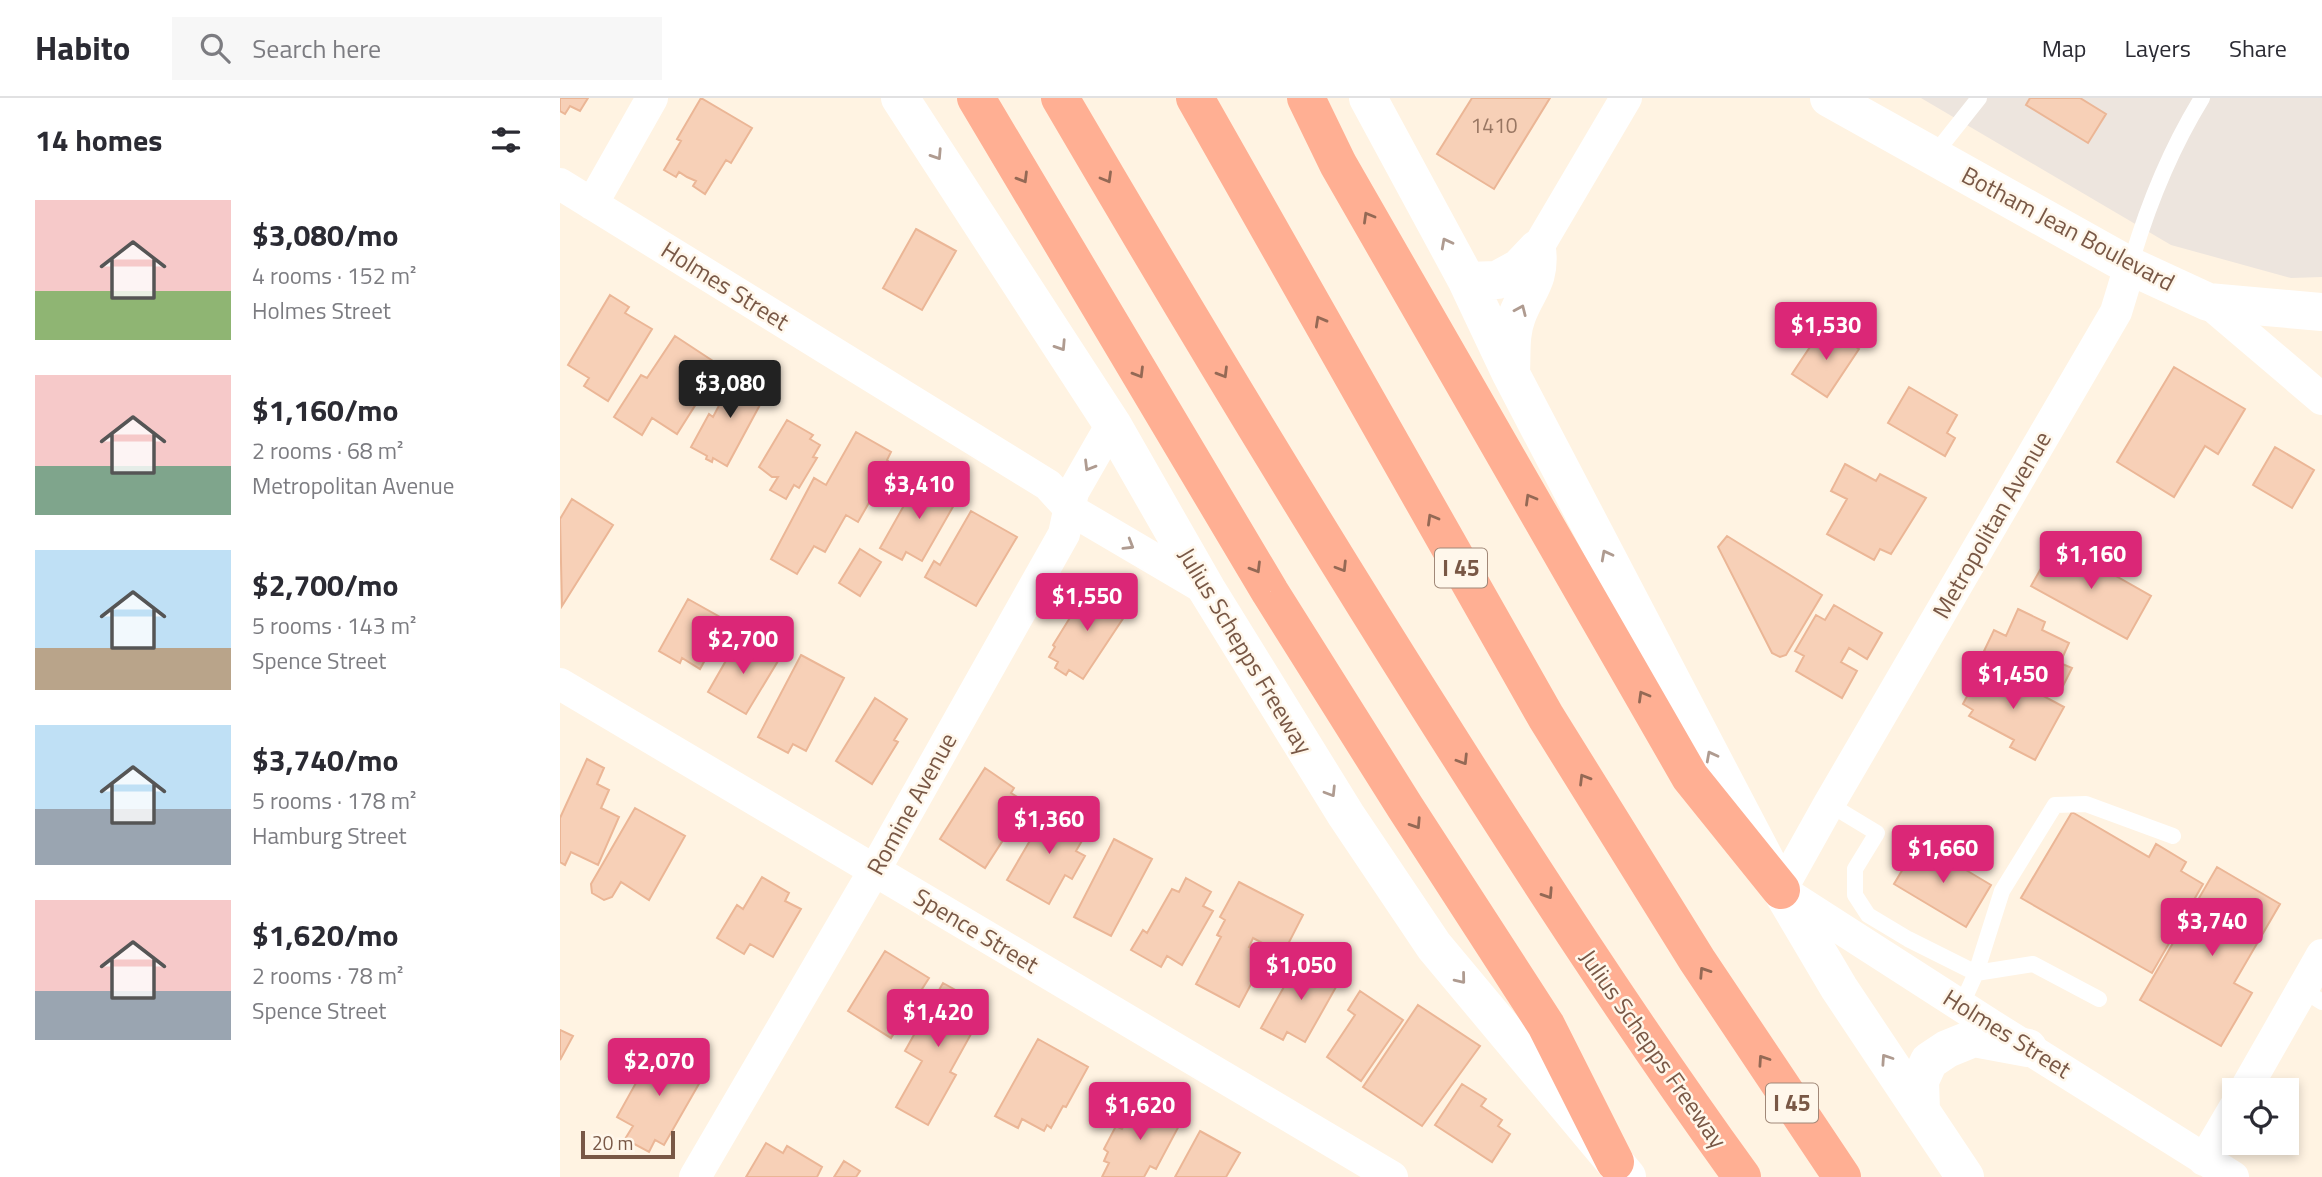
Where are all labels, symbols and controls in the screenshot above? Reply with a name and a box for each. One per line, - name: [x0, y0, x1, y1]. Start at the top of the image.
- search box: [172, 17, 662, 80]
- text: Habito: [35, 23, 130, 73]
- icon: search: [196, 29, 234, 67]
- text: Search here: [252, 29, 381, 68]
- text: Map: [2042, 30, 2087, 66]
- text: Layers: [2125, 30, 2191, 66]
- text: Share: [2229, 30, 2287, 66]
- house number: 1410: [1470, 109, 1518, 141]
- text: 14 homes: [35, 117, 162, 163]
- icon: filters: [487, 121, 525, 159]
- one-way arrow: [929, 148, 942, 161]
- street label: Botham Jean Boulevard: [1955, 157, 2182, 300]
- one-way arrow: [1014, 170, 1027, 183]
- one-way arrow: [1098, 170, 1111, 183]
- one-way arrow: [1363, 211, 1376, 224]
- text: $3,080/mo: [252, 212, 398, 258]
- icon: home: [91, 228, 175, 312]
- street label: Holmes Street: [655, 232, 797, 339]
- one-way arrow: [1441, 238, 1455, 250]
- text: 4 rooms · 152 m²: [252, 258, 416, 293]
- text: Holmes Street: [252, 293, 391, 328]
- pin: $1,530: [1769, 302, 1883, 362]
- one-way arrow: [1513, 305, 1527, 317]
- text: $1,530: [1791, 307, 1861, 342]
- one-way arrow: [1315, 315, 1328, 328]
- one-way arrow: [1053, 338, 1066, 351]
- pin: $3,080: [673, 360, 787, 420]
- text: $3,080: [695, 365, 765, 400]
- one-way arrow: [1131, 366, 1144, 379]
- one-way arrow: [1215, 366, 1228, 379]
- text: $1,160/mo: [252, 387, 398, 433]
- icon: home: [91, 403, 175, 487]
- street label: Metropolitan Avenue: [1923, 424, 2059, 625]
- text: 2 rooms · 68 m²: [252, 433, 403, 468]
- one-way arrow: [1084, 459, 1097, 472]
- pin: $3,410: [862, 462, 976, 521]
- text: $3,410: [884, 466, 954, 501]
- text: Metropolitan Avenue: [252, 468, 454, 503]
- one-way arrow: [1525, 494, 1538, 506]
- one-way arrow: [1427, 513, 1440, 526]
- pin: $1,160: [2034, 532, 2148, 591]
- one-way arrow: [1122, 536, 1135, 549]
- text: $1,160: [2056, 536, 2126, 571]
- street label: Julius Schepps Freeway: [1170, 540, 1322, 761]
- road number: I 45: [1435, 548, 1487, 588]
- one-way arrow: [1601, 549, 1614, 562]
- one-way arrow: [1333, 560, 1346, 573]
- one-way arrow: [1248, 561, 1261, 574]
- text: $2,700/mo: [252, 562, 398, 608]
- pin: $1,550: [1030, 574, 1144, 633]
- icon: home: [91, 578, 175, 662]
- text: $1,550: [1052, 578, 1122, 613]
- text: 5 rooms · 143 m²: [252, 608, 416, 643]
- pin: $2,700: [686, 616, 800, 676]
- text: $2,700: [708, 621, 778, 656]
- text: Spence Street: [252, 643, 386, 678]
- pin: $1,450: [1956, 652, 2070, 711]
- text: $1,450: [1978, 656, 2048, 691]
- one-way arrow: [1639, 691, 1652, 704]
- street label: Romine Avenue: [857, 726, 965, 881]
- text: $3,740/mo: [252, 737, 398, 783]
- one-way arrow: [1706, 751, 1720, 763]
- icon: home: [91, 753, 175, 837]
- one-way arrow: [1454, 753, 1467, 766]
- one-way arrow: [1579, 773, 1592, 786]
- text: 5 rooms · 178 m²: [252, 783, 416, 818]
- one-way arrow: [1323, 785, 1336, 798]
- pin: $1,360: [992, 796, 1106, 856]
- text: $1,360: [1014, 801, 1084, 836]
- one-way arrow: [1407, 816, 1420, 829]
- text: Hamburg Street: [252, 818, 407, 853]
- pin: $1,660: [1886, 826, 2000, 885]
- text: $1,660: [1908, 830, 1978, 865]
- street label: Spence Street: [907, 879, 1046, 982]
- one-way arrow: [1539, 886, 1552, 899]
- pin: $3,740: [2155, 898, 2269, 958]
- text: $3,740: [2177, 903, 2247, 938]
- text: $1,620/mo: [252, 912, 398, 958]
- icon: home: [91, 928, 175, 1012]
- street label: Julius Schepps Freeway: [1571, 941, 1736, 1156]
- pin: $1,050: [1244, 942, 1358, 1002]
- text: $1,050: [1266, 947, 1336, 982]
- text: 2 rooms · 78 m²: [252, 958, 403, 993]
- one-way arrow: [1700, 966, 1713, 979]
- one-way arrow: [1453, 970, 1465, 983]
- street label: Holmes Street: [1937, 980, 2079, 1087]
- pin: $1,420: [881, 990, 995, 1049]
- text: Spence Street: [252, 993, 386, 1028]
- text: $1,420: [903, 994, 973, 1029]
- pin: $2,070: [602, 1038, 716, 1098]
- text: $2,070: [624, 1043, 694, 1078]
- one-way arrow: [1758, 1054, 1771, 1067]
- one-way arrow: [1882, 1054, 1895, 1067]
- map controls: [2222, 1078, 2299, 1155]
- button: locate: [2222, 1078, 2299, 1155]
- pin: $1,620: [1083, 1082, 1197, 1142]
- road number: I 45: [1766, 1084, 1818, 1122]
- text: $1,620: [1105, 1087, 1175, 1122]
- scale bar: [581, 1128, 676, 1160]
- text: 20 m: [592, 1128, 633, 1157]

